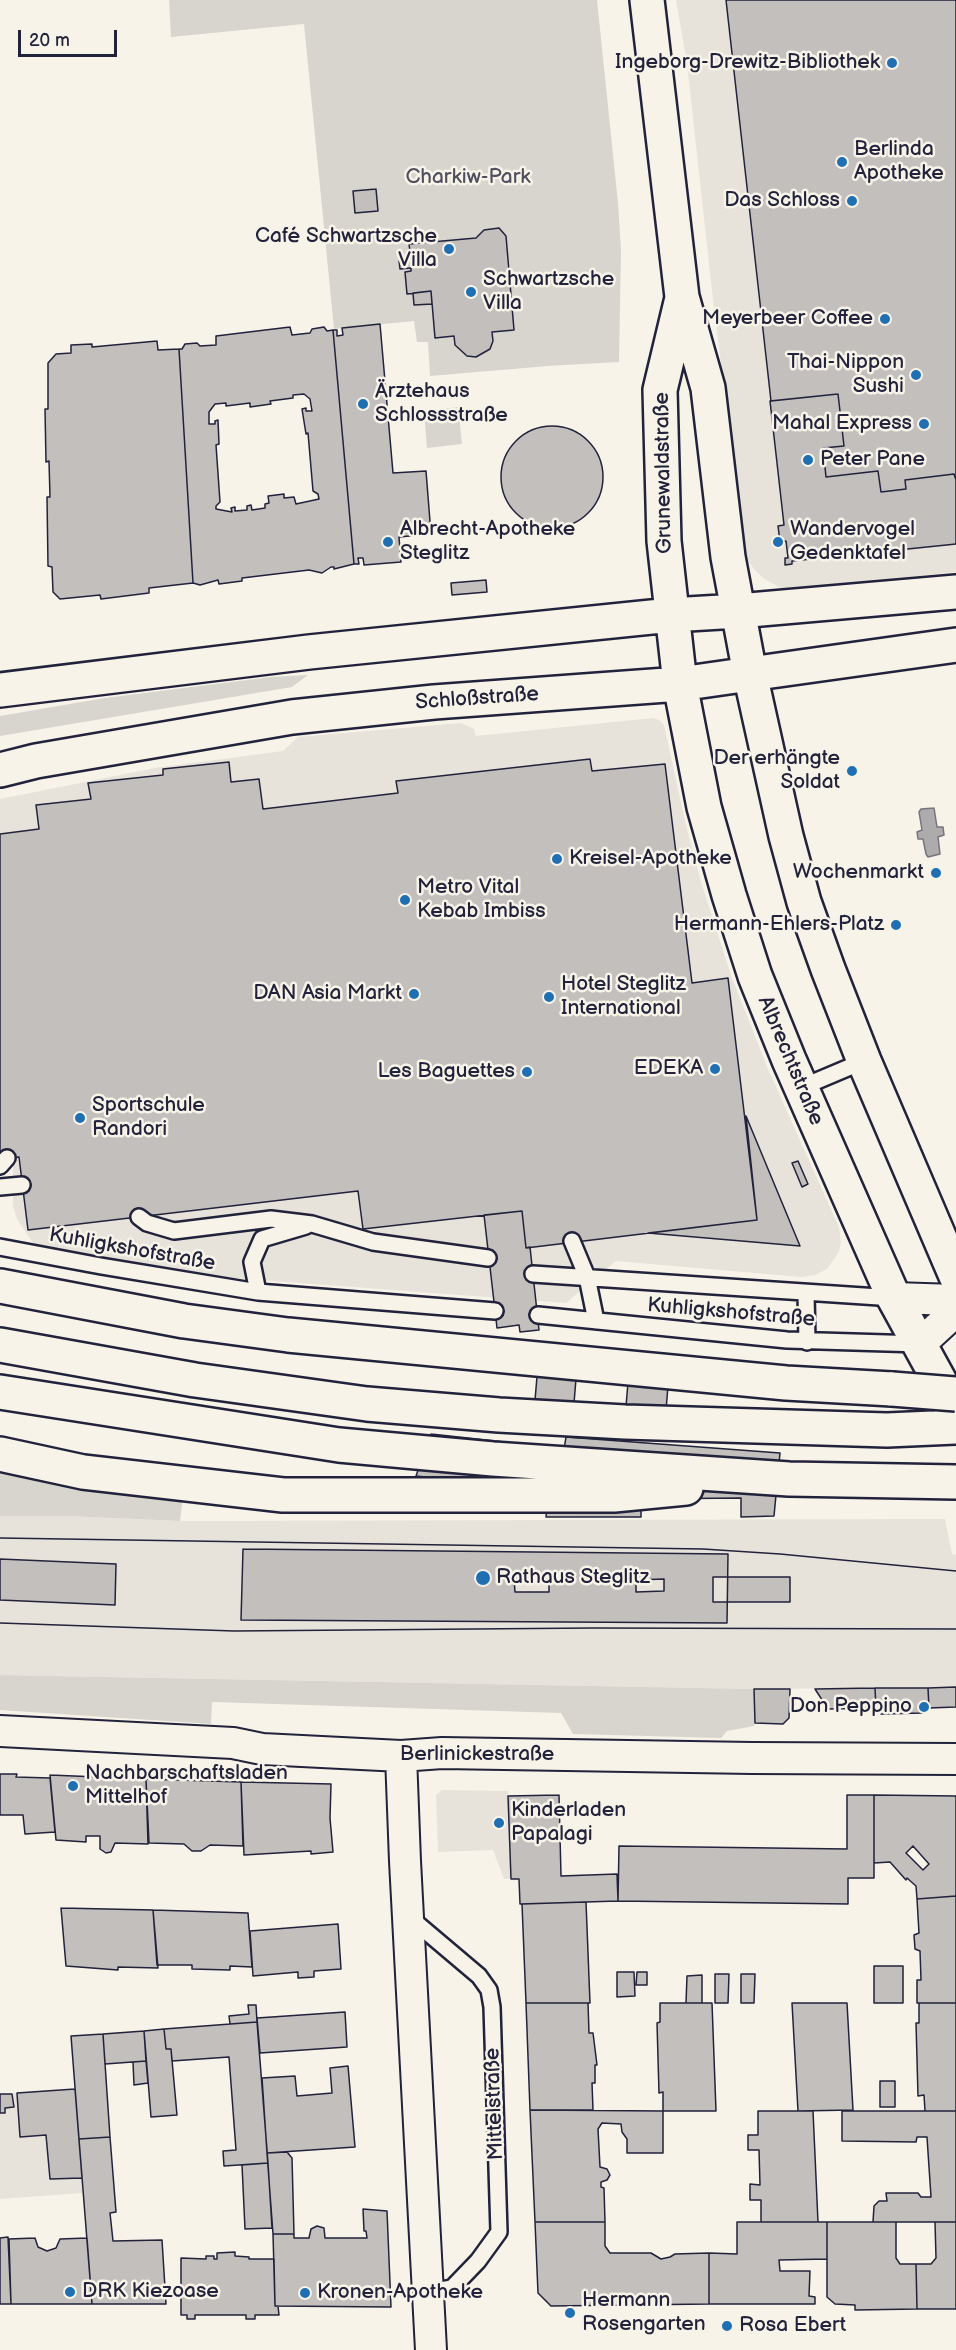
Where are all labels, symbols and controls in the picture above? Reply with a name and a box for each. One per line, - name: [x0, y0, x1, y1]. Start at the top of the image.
- scale bar: [21, 18, 120, 56]
- text: 20 m: [29, 30, 70, 51]
- place label: Ingeborg-Drewitz-Bibliothek: [615, 50, 880, 76]
- marker: Ingeborg-Drewitz-Bibliothek: [885, 56, 899, 70]
- place label: Berlinda Apotheke: [854, 137, 944, 187]
- marker: Berlinda Apotheke: [835, 155, 849, 169]
- park label: Charkiw-Park: [405, 165, 531, 191]
- place label: Das Schloss: [724, 188, 840, 214]
- marker: Das Schloss: [845, 194, 859, 208]
- place label: Café Schwartzsche Villa: [255, 224, 437, 274]
- marker: Café Schwartzsche Villa: [442, 242, 456, 256]
- place label: Schwartzsche Villa: [483, 267, 614, 317]
- marker: Schwartzsche Villa: [464, 285, 478, 299]
- place label: Meyerbeer Coffee: [702, 306, 873, 332]
- marker: Meyerbeer Coffee: [878, 312, 892, 326]
- place label: Thai-Nippon Sushi: [787, 350, 904, 400]
- marker: Thai-Nippon Sushi: [909, 368, 923, 382]
- place label: Ärztehaus Schlossstraße: [375, 379, 508, 429]
- street label: Grunewaldstraße: [650, 392, 678, 554]
- marker: Ärztehaus Schlossstraße: [356, 397, 370, 411]
- place label: Mahal Express: [772, 411, 912, 437]
- marker: Mahal Express: [917, 417, 931, 431]
- place label: Peter Pane: [820, 447, 925, 473]
- marker: Peter Pane: [801, 453, 815, 467]
- place label: Albrecht-Apotheke Steglitz: [400, 517, 575, 567]
- place label: Wandervogel Gedenktafel: [790, 517, 915, 567]
- marker: Albrecht-Apotheke Steglitz: [381, 535, 395, 549]
- marker: Wandervogel Gedenktafel: [771, 535, 785, 549]
- street label: Schloßstraße: [414, 682, 540, 716]
- place label: Der erhängte Soldat: [714, 746, 840, 796]
- marker: Der erhängte Soldat: [845, 764, 859, 778]
- place label: Kreisel-Apotheke: [569, 846, 732, 872]
- marker: Kreisel-Apotheke: [550, 852, 564, 866]
- place label: Wochenmarkt: [793, 860, 924, 886]
- marker: Wochenmarkt: [929, 866, 943, 880]
- place label: Metro Vital Kebab Imbiss: [417, 875, 546, 925]
- marker: Metro Vital Kebab Imbiss: [398, 893, 412, 907]
- place label: Hermann-Ehlers-Platz: [674, 912, 884, 938]
- marker: Hermann-Ehlers-Platz: [889, 918, 903, 932]
- place label: Hotel Steglitz International: [561, 972, 686, 1022]
- place label: DAN Asia Markt: [253, 981, 402, 1007]
- marker: DAN Asia Markt: [407, 987, 421, 1001]
- marker: Hotel Steglitz International: [542, 990, 556, 1004]
- street label: Albrechtstraße: [751, 993, 829, 1129]
- place label: EDEKA: [634, 1056, 703, 1082]
- place label: Les Baguettes: [377, 1059, 515, 1085]
- marker: EDEKA: [708, 1062, 722, 1076]
- marker: Les Baguettes: [520, 1065, 534, 1079]
- place label: Sportschule Randori: [92, 1093, 205, 1143]
- marker: Sportschule Randori: [73, 1111, 87, 1125]
- street label: Kuhligkshofstraße: [47, 1223, 217, 1277]
- street label: Kuhligkshofstraße: [646, 1293, 816, 1333]
- place label: Rathaus Steglitz: [496, 1565, 650, 1591]
- marker: Rathaus Steglitz: [474, 1569, 492, 1587]
- place label: Don Peppino: [790, 1694, 912, 1720]
- marker: Don Peppino: [917, 1700, 931, 1714]
- street label: Berlinickestraße: [400, 1742, 554, 1768]
- place label: Nachbarschaftsladen Mittelhof: [85, 1761, 288, 1811]
- marker: Nachbarschaftsladen Mittelhof: [66, 1779, 80, 1793]
- place label: Kinderladen Papalagi: [511, 1798, 626, 1848]
- marker: Kinderladen Papalagi: [492, 1816, 506, 1830]
- street label: Mittelstraße: [480, 2047, 510, 2161]
- place label: DRK Kiezoase: [82, 2279, 219, 2305]
- place label: Kronen-Apotheke: [317, 2280, 483, 2306]
- marker: DRK Kiezoase: [63, 2285, 77, 2299]
- marker: Kronen-Apotheke: [298, 2286, 312, 2300]
- place label: Hermann Rosengarten: [582, 2288, 706, 2338]
- marker: Hermann Rosengarten: [563, 2306, 577, 2320]
- place label: Rosa Ebert: [739, 2313, 846, 2339]
- marker: Rosa Ebert: [720, 2319, 734, 2333]

